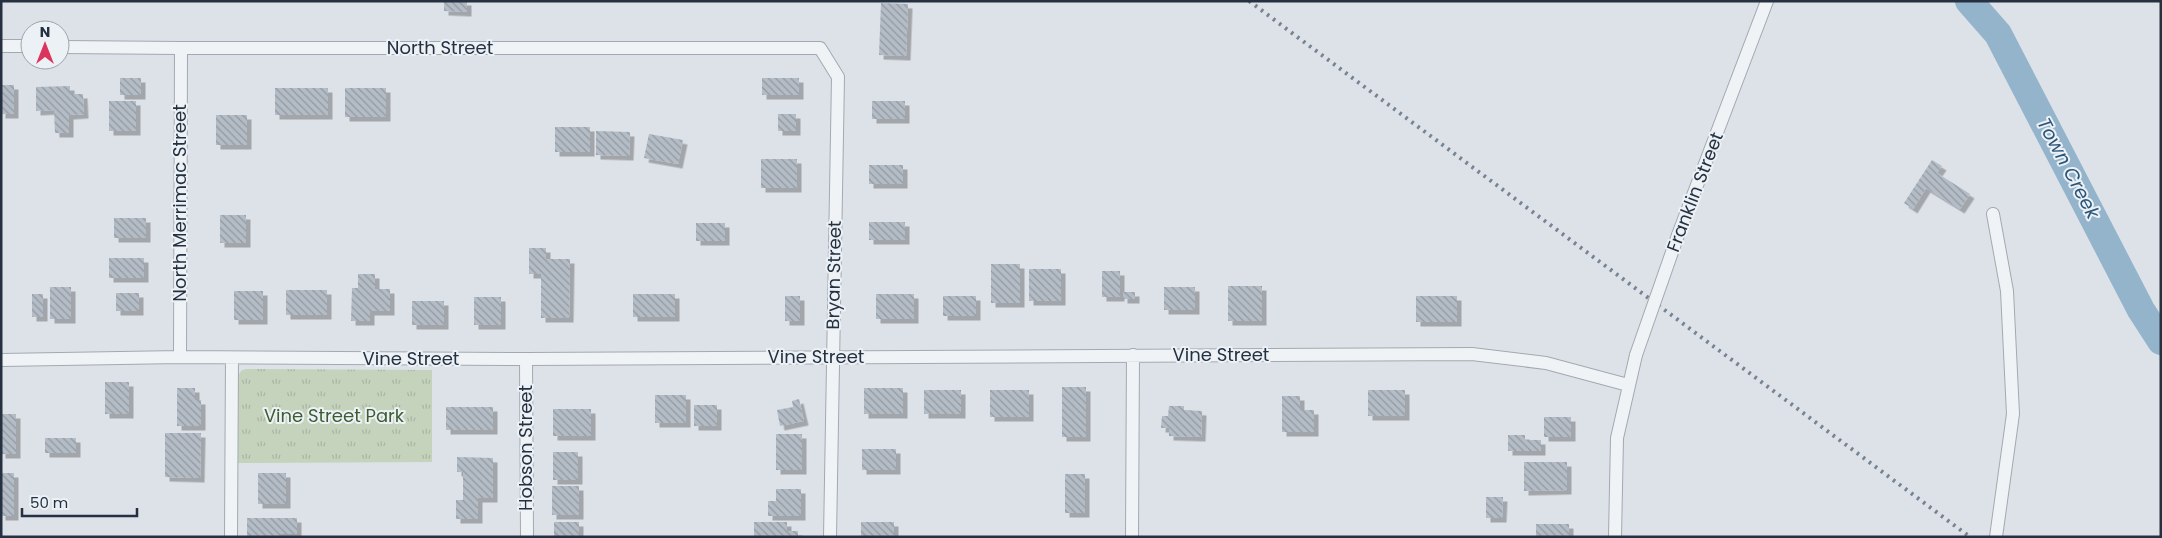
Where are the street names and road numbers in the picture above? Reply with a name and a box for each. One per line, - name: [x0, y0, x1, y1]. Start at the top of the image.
- street label: North Street: [387, 35, 493, 60]
- street label: North Merrimac Street: [167, 104, 192, 302]
- street label: Franklin Street: [1660, 128, 1729, 255]
- street label: Bryan Street: [820, 220, 847, 330]
- street label: Vine Street: [1173, 342, 1269, 367]
- street label: Vine Street: [768, 344, 864, 369]
- street label: Vine Street: [363, 346, 459, 371]
- street label: Hobson Street: [513, 385, 538, 511]

